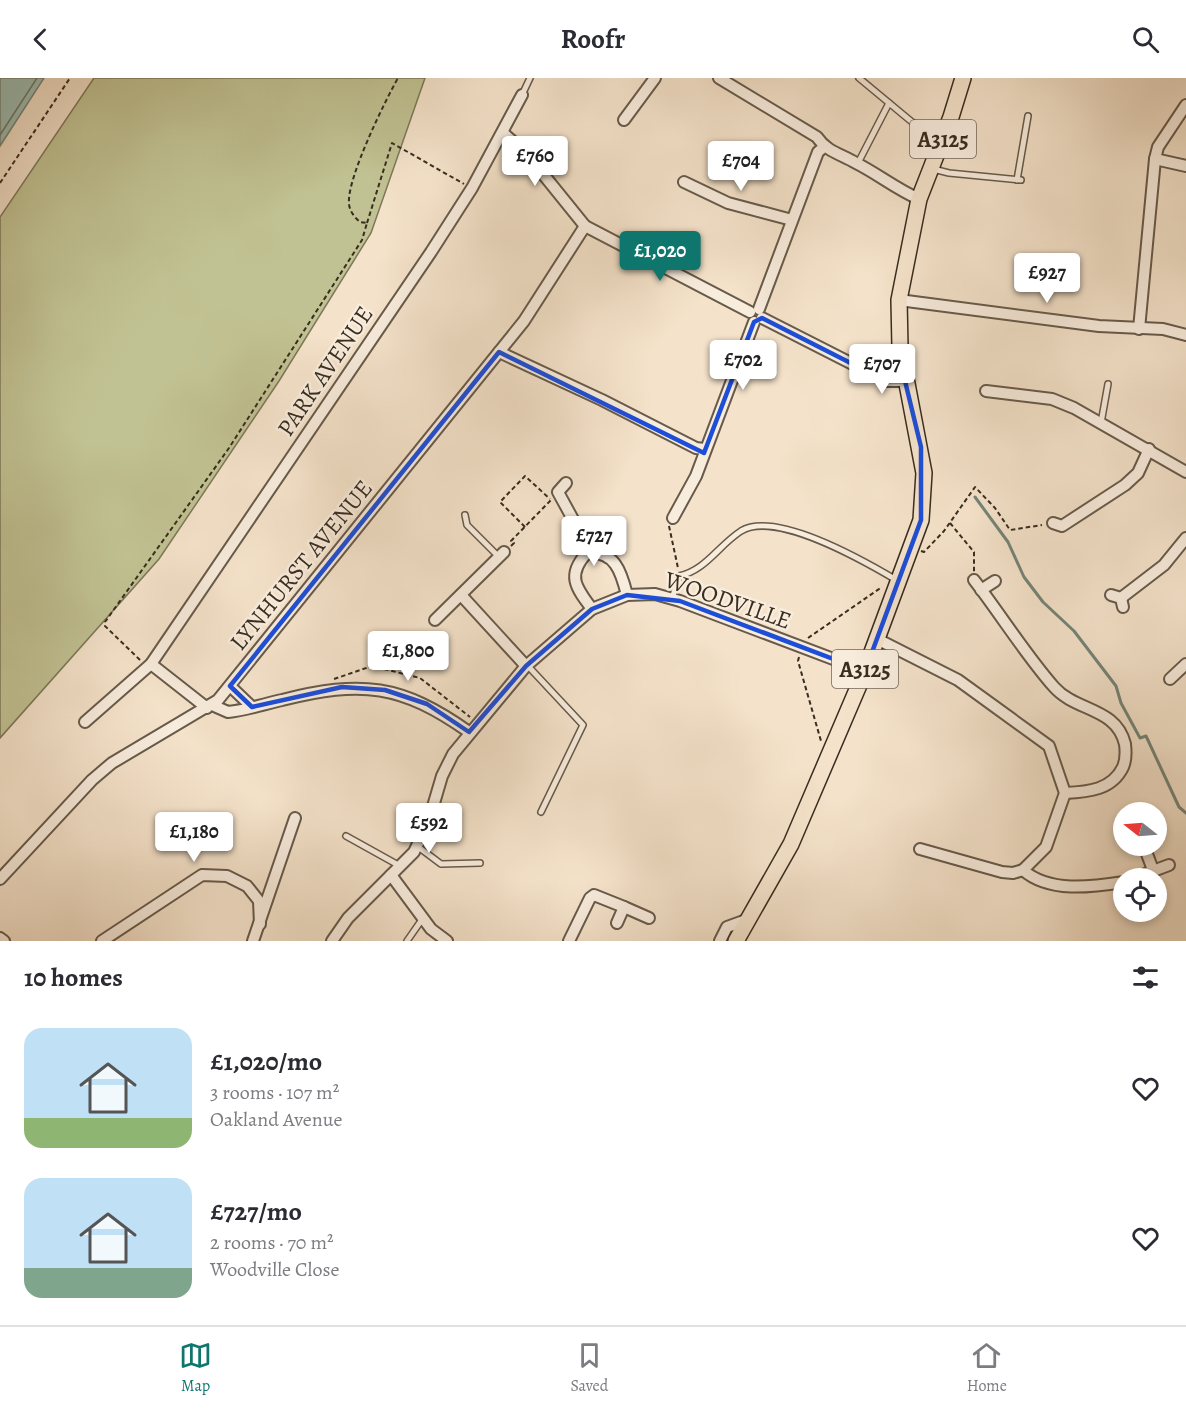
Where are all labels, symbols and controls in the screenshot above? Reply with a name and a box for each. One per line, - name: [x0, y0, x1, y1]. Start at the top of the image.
- text: Roofr: [561, 21, 625, 57]
- icon: back: [24, 23, 57, 56]
- icon: search: [1129, 23, 1162, 56]
- road number: A3125: [910, 120, 976, 158]
- pin: £760: [499, 136, 571, 187]
- pin: £704: [705, 141, 777, 192]
- text: £760: [516, 142, 554, 169]
- text: £704: [722, 147, 760, 174]
- pin: £1,020: [611, 231, 709, 282]
- text: £1,020: [634, 237, 686, 264]
- pin: £927: [1011, 253, 1083, 304]
- text: £927: [1028, 259, 1066, 286]
- street label: PARK AVENUE: [270, 300, 380, 442]
- pin: £702: [707, 340, 779, 391]
- pin: £707: [846, 344, 918, 395]
- text: £702: [724, 346, 762, 373]
- text: £707: [863, 350, 901, 377]
- street label: LYNHURST AVENUE: [222, 473, 380, 657]
- pin: £727: [558, 516, 630, 567]
- text: £727: [575, 522, 613, 549]
- street label: WOODVILLE: [659, 563, 796, 637]
- pin: £1,800: [359, 631, 457, 682]
- text: £1,800: [382, 637, 434, 664]
- road number: A3125: [832, 650, 898, 688]
- north arrow: [1113, 802, 1167, 856]
- map controls: [1113, 802, 1167, 922]
- pin: £592: [393, 803, 465, 854]
- text: £592: [410, 809, 448, 836]
- pin: £1,180: [145, 812, 243, 863]
- text: £1,180: [169, 818, 219, 845]
- button: locate: [1113, 868, 1167, 922]
- text: 10 homes: [24, 960, 123, 995]
- icon: filters: [1129, 961, 1162, 994]
- text: £1,020/mo: [210, 1044, 322, 1079]
- icon: home: [72, 1052, 144, 1124]
- icon: heart: [1129, 1072, 1162, 1105]
- text: 3 rooms · 107 m²: [210, 1079, 339, 1106]
- text: Oakland Avenue: [210, 1106, 343, 1133]
- text: £727/mo: [210, 1194, 302, 1229]
- icon: home: [72, 1202, 144, 1274]
- icon: heart: [1129, 1222, 1162, 1255]
- text: 2 rooms · 70 m²: [210, 1229, 334, 1256]
- text: Woodville Close: [210, 1256, 339, 1283]
- tab: Map: [179, 1339, 212, 1397]
- tab: Saved: [570, 1339, 608, 1397]
- tab: Home: [967, 1339, 1007, 1397]

